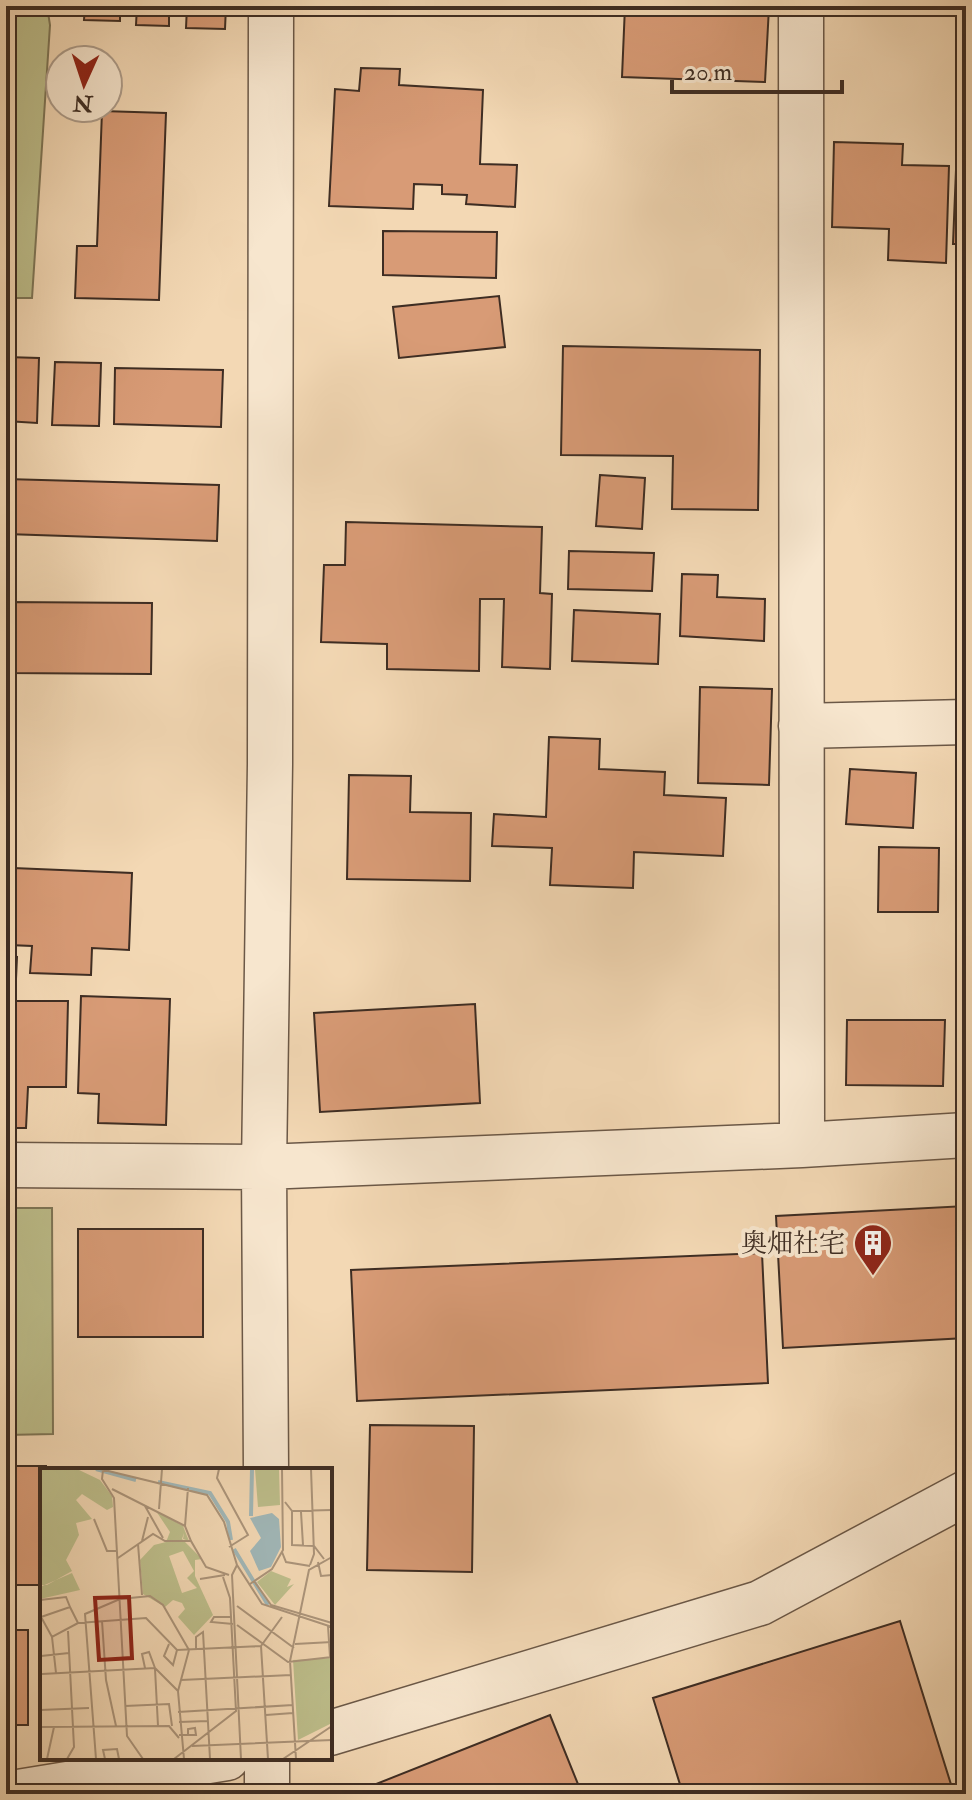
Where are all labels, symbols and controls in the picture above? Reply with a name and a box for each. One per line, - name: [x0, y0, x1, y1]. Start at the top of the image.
- north arrow: [44, 44, 124, 124]
- scale bar: [672, 44, 842, 94]
- text: 20 m: [684, 57, 733, 88]
- text: N: [72, 88, 95, 118]
- building icon: 奥畑社宅: [852, 1222, 894, 1277]
- place label: 奥畑社宅: [741, 1228, 845, 1260]
- inset map: [40, 1468, 332, 1760]

